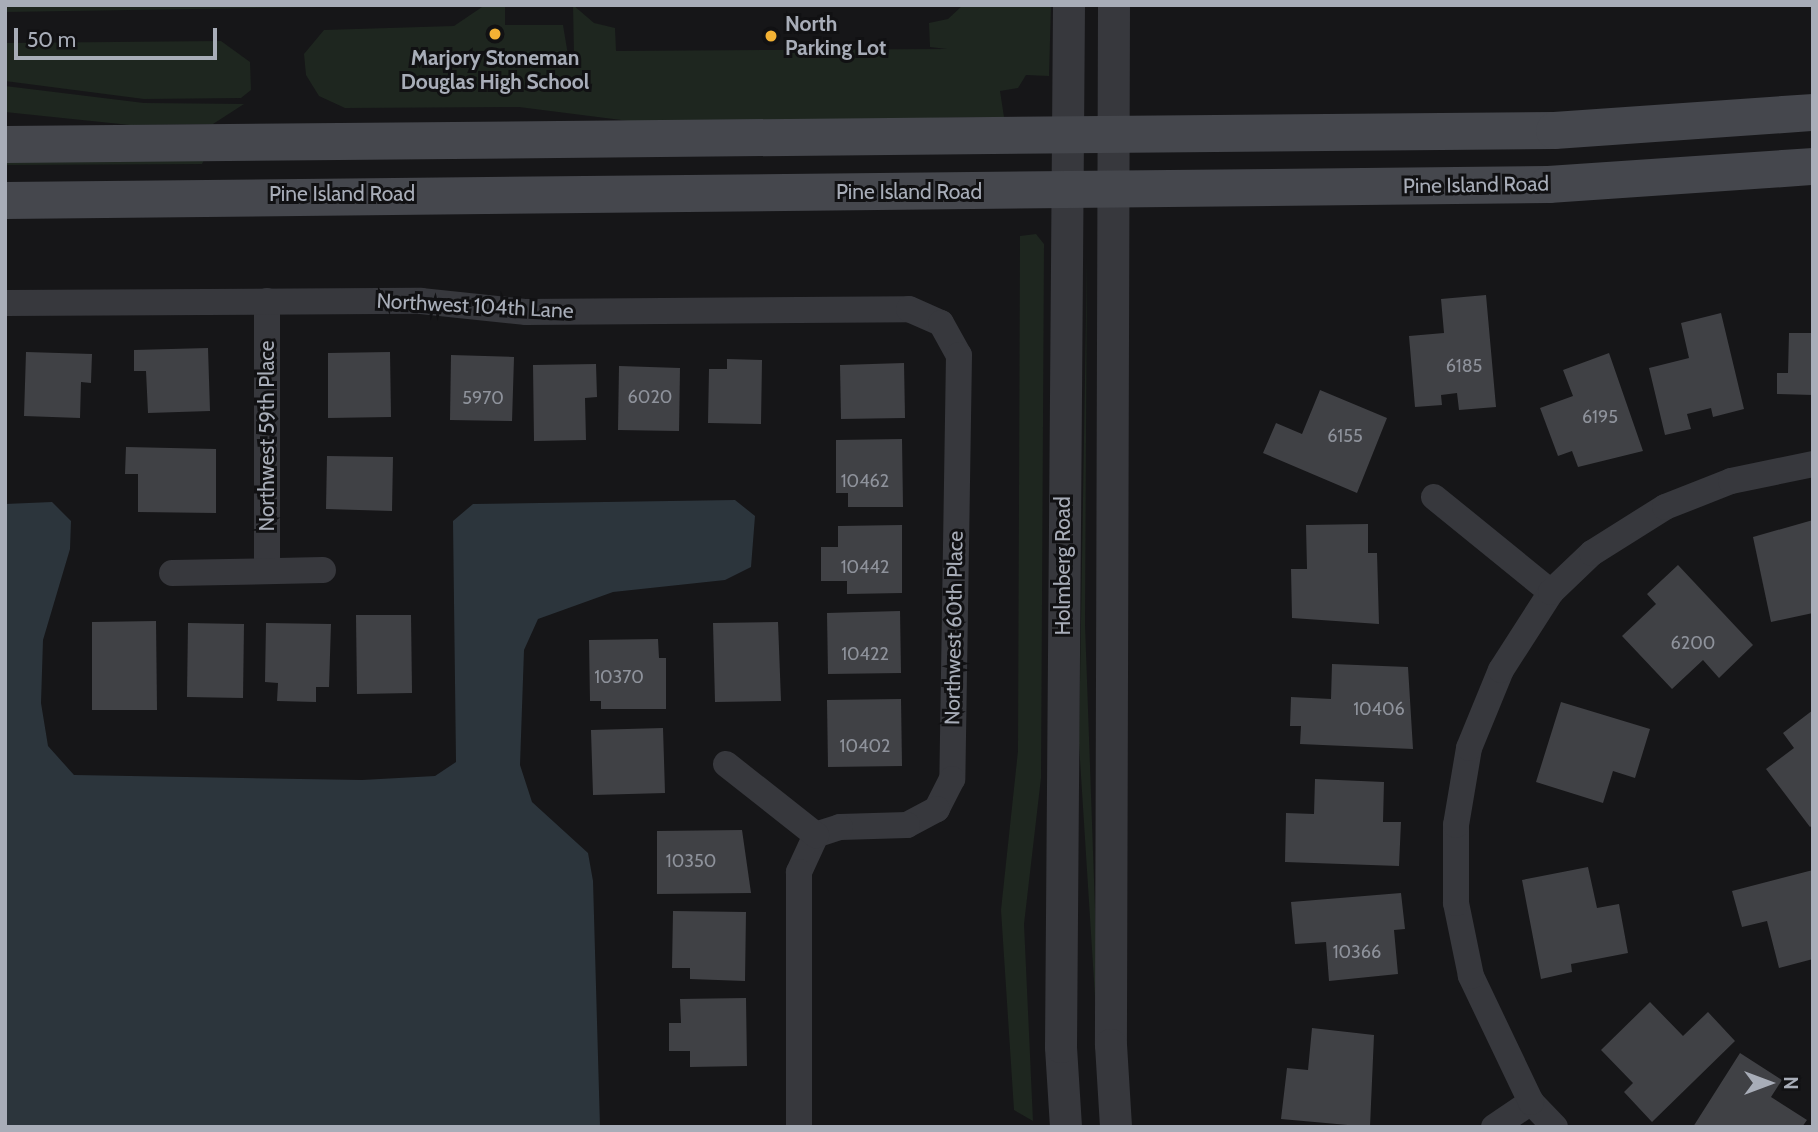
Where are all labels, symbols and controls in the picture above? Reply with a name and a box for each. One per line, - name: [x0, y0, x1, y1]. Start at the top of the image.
- place label: North Parking Lot: [785, 11, 886, 61]
- scale bar: [18, 14, 220, 58]
- marker: Marjory Stoneman Douglas High School: [487, 26, 503, 42]
- text: 50 m: [27, 27, 76, 52]
- marker: North Parking Lot: [763, 28, 779, 44]
- place label: Marjory Stoneman Douglas High School: [401, 45, 589, 95]
- street label: Pine Island Road: [1403, 171, 1549, 199]
- street label: Pine Island Road: [836, 179, 982, 205]
- street label: Pine Island Road: [269, 181, 415, 207]
- street label: Northwest 104th Lane: [376, 288, 574, 324]
- street label: Northwest 59th Place: [254, 341, 280, 531]
- house number: 6185: [1446, 355, 1482, 377]
- house number: 6020: [628, 386, 672, 408]
- house number: 5970: [462, 387, 504, 409]
- house number: 6195: [1582, 406, 1618, 428]
- house number: 6155: [1327, 425, 1363, 447]
- house number: 10462: [841, 470, 889, 492]
- street label: Holmberg Road: [1050, 496, 1076, 636]
- street label: Northwest 60th Place: [940, 531, 968, 725]
- house number: 10442: [841, 556, 889, 578]
- house number: 6200: [1671, 632, 1715, 654]
- house number: 10422: [841, 643, 889, 665]
- house number: 10370: [594, 666, 644, 688]
- house number: 10406: [1353, 698, 1405, 720]
- house number: 10402: [840, 735, 890, 757]
- house number: 10350: [666, 850, 716, 872]
- house number: 10366: [1333, 941, 1381, 963]
- north arrow: [1734, 1048, 1804, 1118]
- text: N: [1779, 1076, 1802, 1090]

